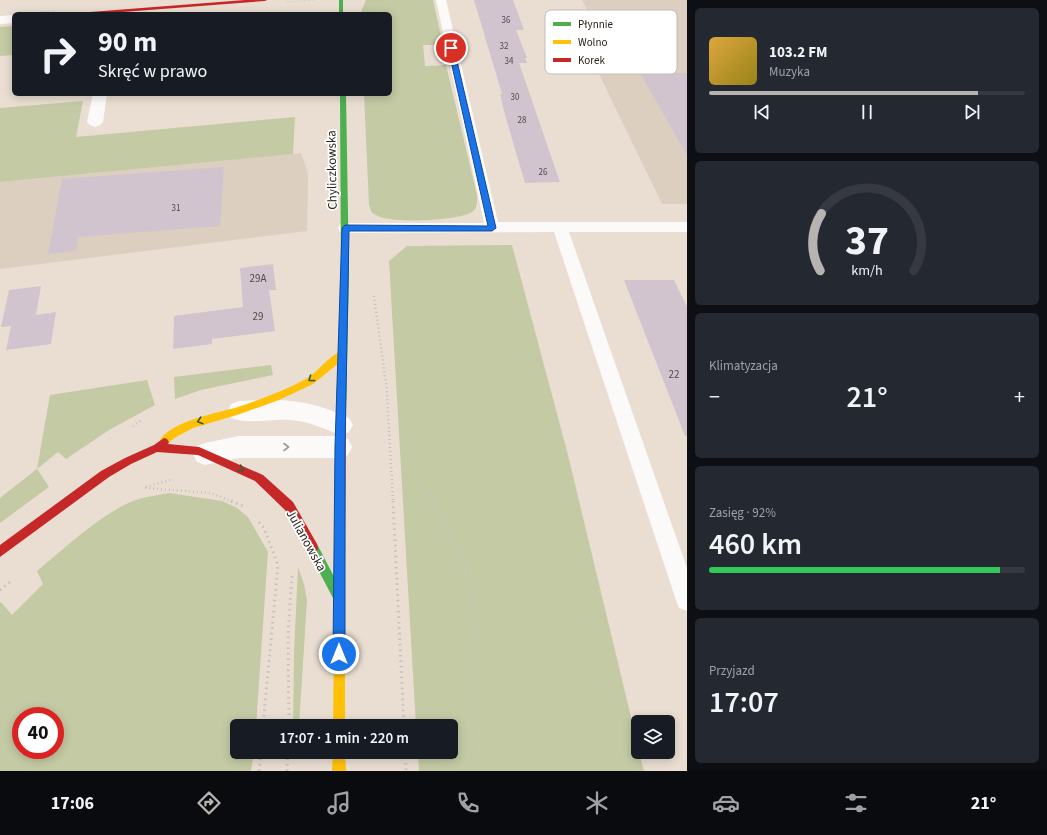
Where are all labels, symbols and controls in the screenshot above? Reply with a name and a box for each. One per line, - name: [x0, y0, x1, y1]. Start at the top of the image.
- legend: [545, 10, 677, 74]
- house number: 36: [502, 14, 511, 27]
- text: Płynnie: [578, 17, 613, 32]
- text: 90 m: [98, 22, 157, 62]
- icon: right: [32, 28, 84, 80]
- pin: [434, 31, 468, 65]
- text: Wolno: [578, 35, 607, 50]
- icon: arrive: [440, 37, 462, 59]
- house number: 32: [500, 40, 509, 53]
- text: 103.2 FM: [769, 42, 827, 63]
- text: Korek: [578, 53, 605, 68]
- house number: 34: [505, 55, 514, 68]
- text: Skręć w prawo: [98, 59, 207, 84]
- text: Muzyka: [769, 63, 810, 81]
- house number: 30: [511, 91, 520, 104]
- icon: previous: [751, 101, 773, 123]
- icon: pause: [856, 101, 878, 123]
- icon: next: [961, 101, 983, 123]
- house number: 28: [518, 114, 527, 127]
- street label: Chyliczkowska: [322, 130, 342, 210]
- house number: 26: [539, 166, 548, 179]
- house number: 31: [172, 202, 180, 215]
- text: 37: [845, 211, 889, 271]
- text: km/h: [851, 259, 883, 280]
- house number: 29A: [250, 271, 266, 286]
- house number: 29: [253, 309, 263, 324]
- text: Klimatyzacja: [709, 357, 778, 375]
- house number: 22: [669, 367, 679, 382]
- one-way arrow: [309, 374, 316, 381]
- text: 21°: [846, 376, 888, 419]
- text: −: [709, 381, 720, 413]
- text: +: [1014, 381, 1025, 413]
- one-way arrow: [196, 416, 203, 425]
- one-way arrow: [283, 443, 289, 451]
- one-way arrow: [237, 464, 245, 472]
- text: Zasięg · 92%: [709, 504, 776, 522]
- street label: Julianowska: [282, 506, 331, 575]
- text: 460 km: [709, 523, 802, 566]
- position arrow: [318, 633, 360, 675]
- text: Przyjazd: [709, 662, 755, 680]
- text: 17:07: [709, 681, 779, 724]
- speed limit sign: 40: [12, 707, 64, 759]
- map controls: [631, 715, 675, 759]
- button: layers: [631, 715, 675, 759]
- text: 17:07 · 1 min · 220 m: [279, 728, 409, 749]
- icon: directions: [195, 789, 223, 817]
- icon: music: [325, 789, 353, 817]
- icon: phone: [454, 789, 482, 817]
- icon: climate: [583, 789, 611, 817]
- icon: car: [712, 789, 740, 817]
- icon: filters: [842, 789, 870, 817]
- text: 17:06: [51, 791, 94, 816]
- text: 21°: [971, 791, 996, 816]

